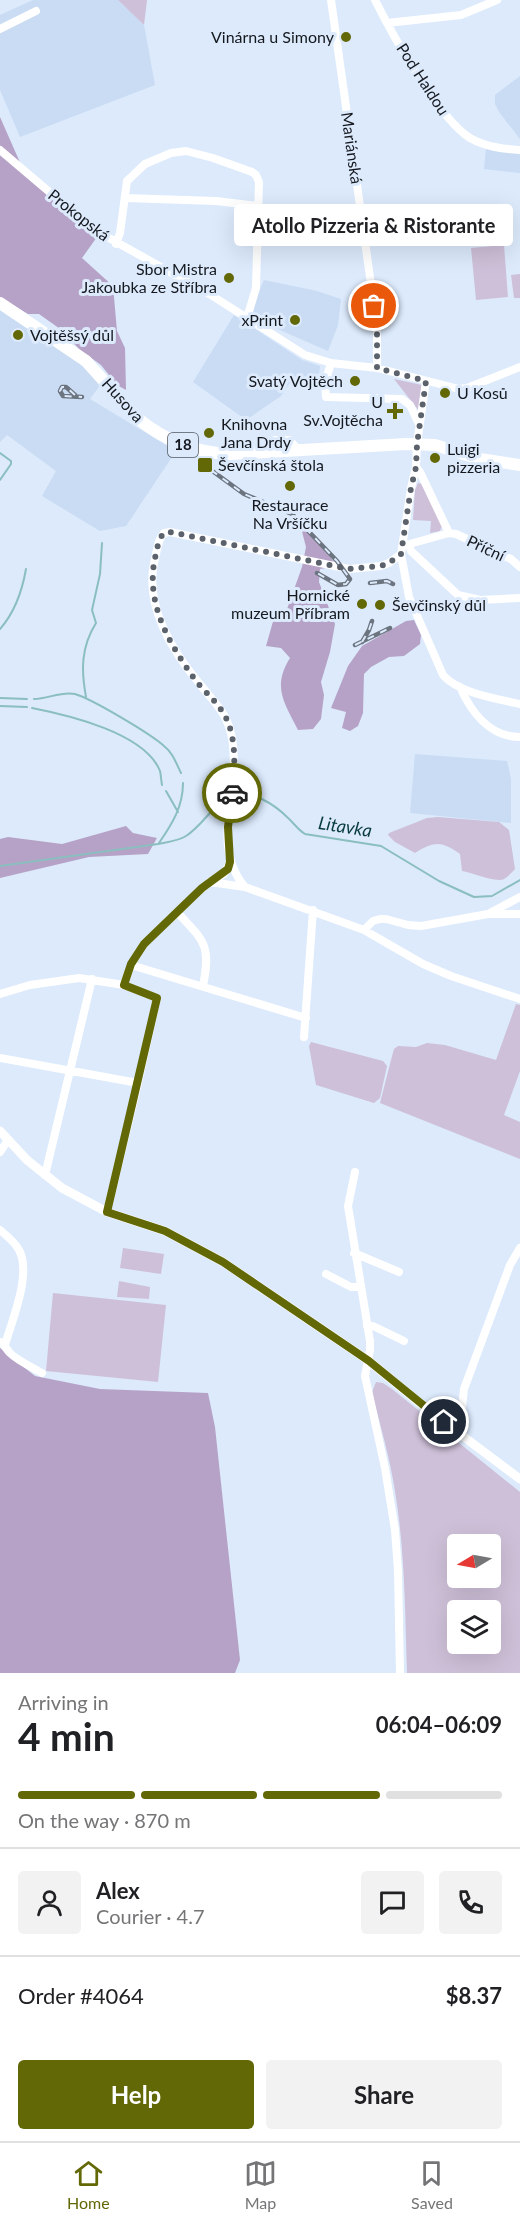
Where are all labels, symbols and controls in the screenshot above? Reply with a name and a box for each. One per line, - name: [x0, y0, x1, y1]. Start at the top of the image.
- place label: Vinárna u Simony: [211, 27, 335, 46]
- marker: Vinárna u Simony: [339, 30, 353, 44]
- street label: Pod Haldou: [393, 39, 454, 118]
- street label: Mariánská: [338, 111, 367, 185]
- street label: Prokopská: [45, 185, 114, 244]
- callout: Atollo Pizzeria & Ristorante: [234, 204, 514, 246]
- text: Atollo Pizzeria & Ristorante: [252, 213, 495, 237]
- place label: Sbor Mistra Jakoubka ze Stříbra: [82, 259, 217, 296]
- marker: Sbor Mistra Jakoubka ze Stříbra: [222, 271, 236, 285]
- pin: [348, 280, 399, 331]
- icon: bag: [357, 289, 390, 322]
- place label: xPrint: [241, 310, 283, 329]
- marker: xPrint: [288, 313, 302, 327]
- place label: Vojtěšsý důl: [30, 325, 114, 344]
- marker: Vojtěšsý důl: [11, 328, 25, 342]
- place label: Svatý Vojtěch: [248, 371, 343, 390]
- street label: Husova: [99, 374, 148, 426]
- marker: Svatý Vojtěch: [348, 374, 362, 388]
- place label: U Kosů: [457, 383, 508, 402]
- marker: U Kosů: [438, 386, 452, 400]
- place label: U Sv.Vojtěcha: [303, 392, 383, 429]
- marker: U Sv.Vojtěcha: [388, 404, 402, 418]
- place label: Knihovna Jana Drdy: [221, 414, 292, 451]
- marker: Knihovna Jana Drdy: [202, 426, 216, 440]
- road number: 18: [168, 433, 198, 457]
- place label: Luigi pizzeria: [447, 439, 500, 476]
- marker: Luigi pizzeria: [428, 451, 442, 465]
- place label: Ševčínská štola: [218, 455, 324, 474]
- marker: Ševčínská štola: [196, 456, 214, 474]
- marker: Restaurace Na Vršíčku: [283, 479, 297, 493]
- place label: Restaurace Na Vršíčku: [251, 495, 329, 532]
- street label: Příční: [464, 531, 509, 565]
- place label: Hornické muzeum Příbram: [231, 585, 350, 622]
- place label: Ševčinský důl: [392, 595, 486, 614]
- marker: Hornické muzeum Příbram: [355, 597, 369, 611]
- marker: Ševčinský důl: [373, 598, 387, 612]
- courier: [202, 763, 262, 823]
- icon: car: [216, 777, 249, 810]
- water label: Litavka: [317, 811, 374, 841]
- pin: [418, 1396, 469, 1447]
- icon: home: [427, 1405, 460, 1438]
- north arrow: [447, 1534, 501, 1588]
- map controls: [447, 1534, 501, 1654]
- button: layers: [447, 1600, 501, 1654]
- text: Arriving in: [18, 1690, 109, 1714]
- text: 06:04–06:09: [376, 1711, 502, 1738]
- text: 4 min: [18, 1713, 115, 1759]
- text: On the way · 870 m: [18, 1808, 191, 1832]
- button: person: [18, 1871, 81, 1934]
- button: chat: [361, 1871, 424, 1934]
- button: phone: [439, 1871, 502, 1934]
- text: Alex: [96, 1877, 140, 1904]
- text: Courier · 4.7: [96, 1904, 205, 1928]
- text: Order #4064: [18, 1982, 144, 2009]
- text: $8.37: [446, 1982, 502, 2009]
- button: Help: [18, 2060, 254, 2129]
- button: Share: [266, 2060, 502, 2129]
- tab: Home: [67, 2157, 110, 2212]
- tab: Map: [244, 2157, 277, 2212]
- tab: Saved: [411, 2157, 453, 2212]

